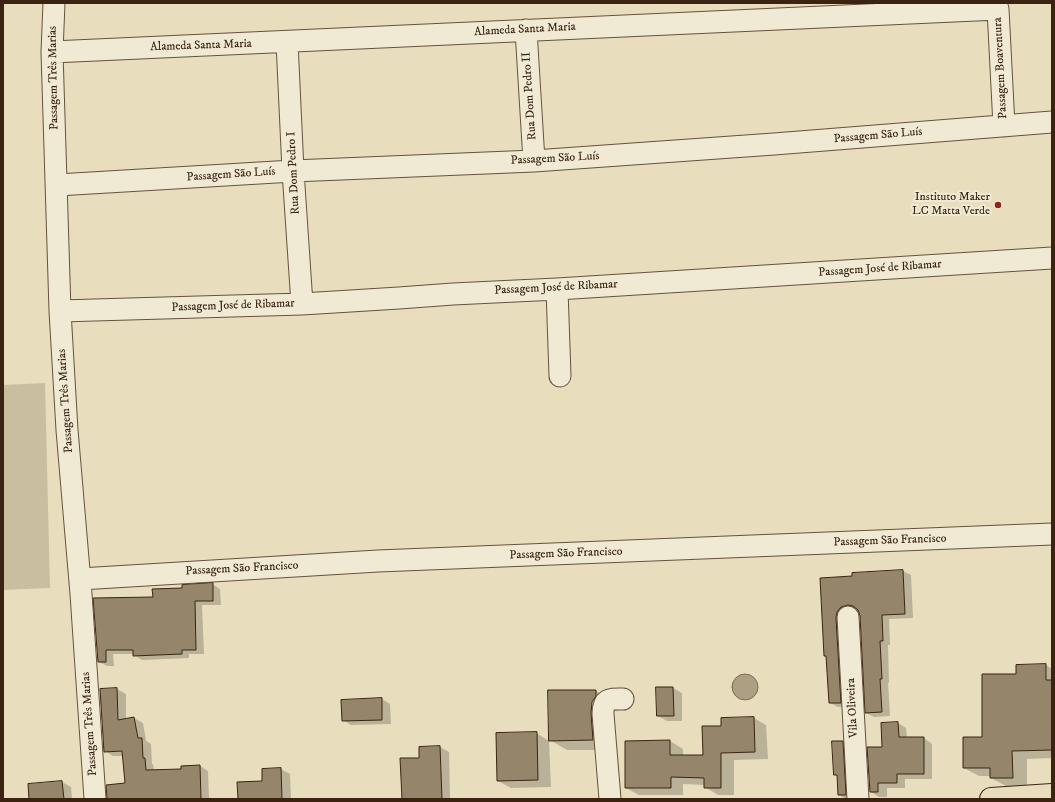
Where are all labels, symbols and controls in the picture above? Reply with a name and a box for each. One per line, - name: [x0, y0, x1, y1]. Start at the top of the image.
- street label: Passagem Boaventura: [991, 17, 1011, 119]
- street label: Alameda Santa Maria: [474, 20, 576, 40]
- street label: Passagem Três Marias: [46, 26, 62, 130]
- street label: Alameda Santa Maria: [150, 37, 252, 55]
- street label: Rua Dom Pedro II: [520, 51, 540, 141]
- street label: Passagem São Luís: [833, 125, 923, 147]
- street label: Rua Dom Pedro I: [285, 131, 303, 215]
- street label: Passagem São Luís: [510, 149, 600, 169]
- street label: Passagem São Luís: [186, 165, 276, 185]
- place label: Instituto Maker LC Matta Verde: [912, 191, 990, 219]
- marker: Instituto Maker LC Matta Verde: [993, 200, 1003, 210]
- street label: Passagem José de Ribamar: [818, 258, 942, 280]
- street label: Passagem José de Ribamar: [494, 278, 618, 298]
- street label: Passagem José de Ribamar: [171, 297, 295, 315]
- street label: Passagem Três Marias: [55, 349, 77, 453]
- street label: Passagem São Francisco: [833, 532, 947, 550]
- street label: Passagem São Francisco: [509, 545, 623, 563]
- street label: Passagem São Francisco: [185, 559, 299, 579]
- street label: Passagem Três Marias: [79, 672, 101, 776]
- street label: Vila Oliveira: [844, 678, 862, 738]

